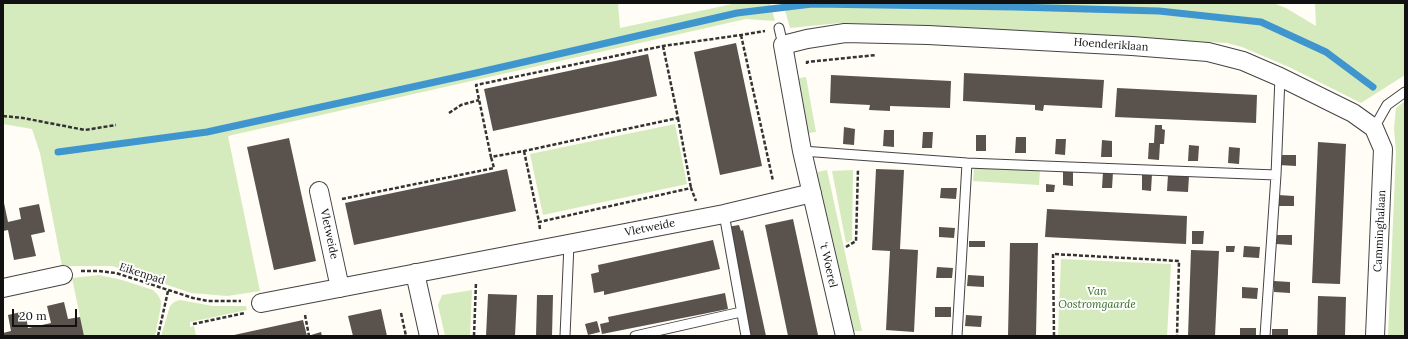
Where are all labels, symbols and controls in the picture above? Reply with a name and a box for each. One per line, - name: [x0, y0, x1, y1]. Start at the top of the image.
- street label: Hoenderiklaan: [1073, 36, 1149, 54]
- street label: Camminghalaan: [1371, 189, 1389, 273]
- street label: Vletweide: [317, 208, 341, 260]
- street label: Vletweide: [624, 217, 676, 239]
- street label: 't Woerel: [816, 241, 840, 289]
- street label: Eikenpad: [118, 260, 166, 288]
- park label: Van Oostromgaarde: [1058, 285, 1136, 311]
- scale bar: [14, 301, 79, 327]
- text: 20 m: [19, 308, 47, 323]

